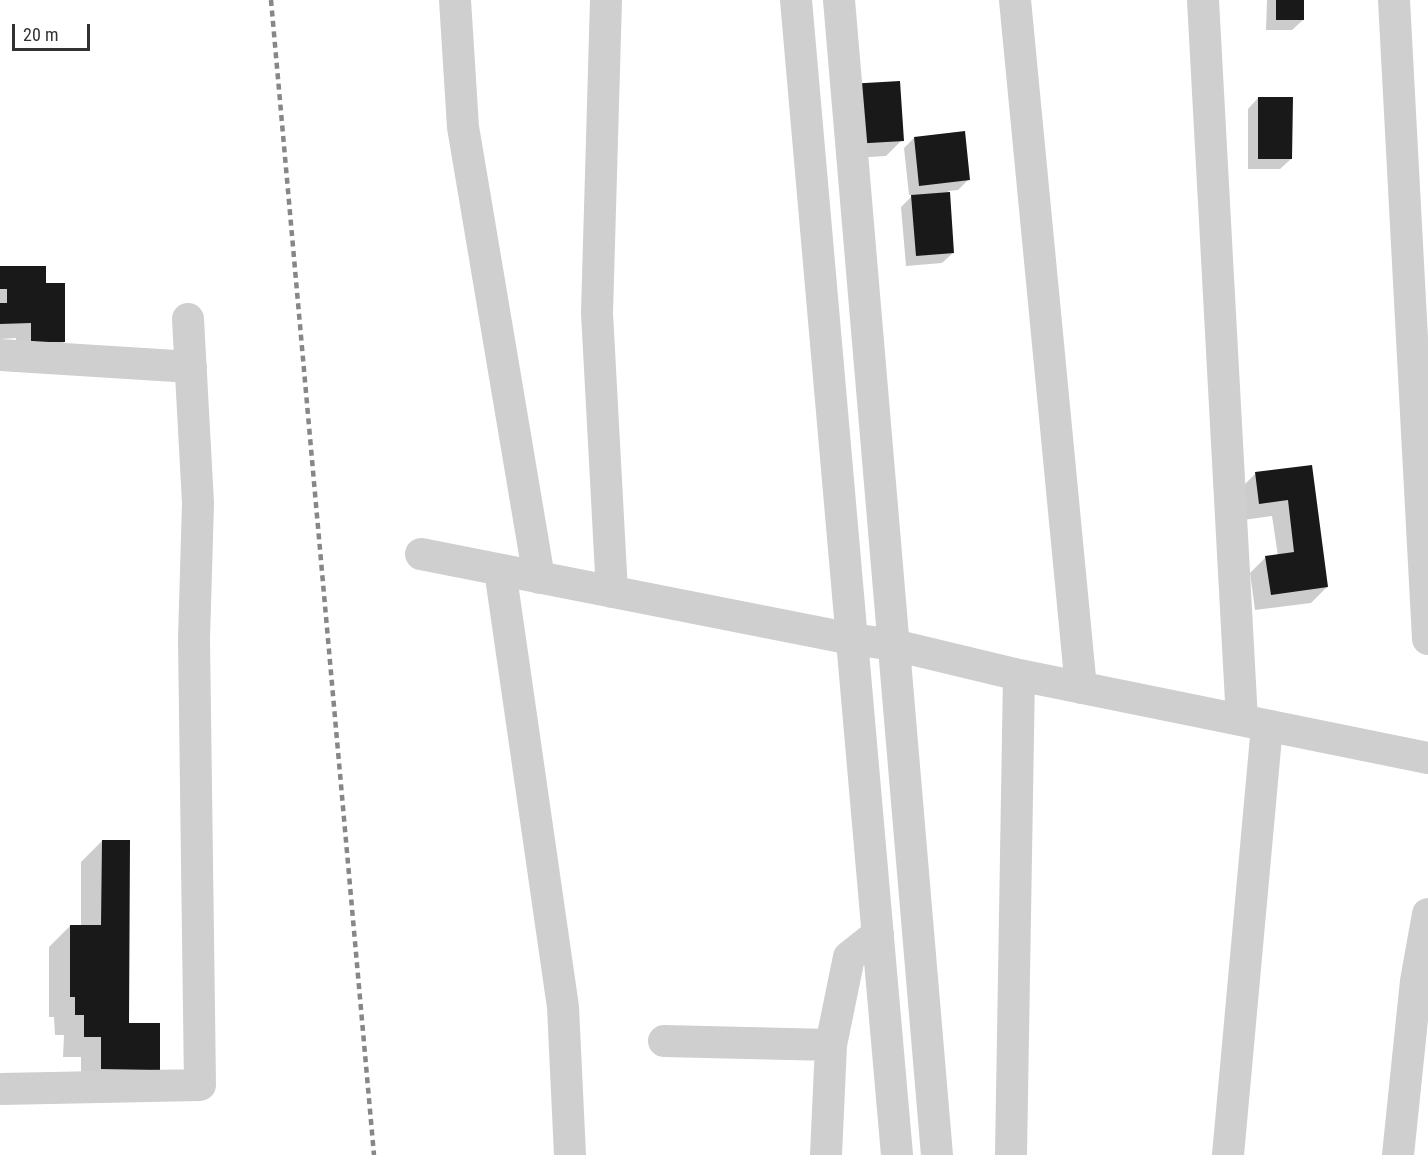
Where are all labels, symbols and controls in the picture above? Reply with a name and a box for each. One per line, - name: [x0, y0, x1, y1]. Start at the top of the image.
- scale bar: [15, 12, 93, 50]
- text: 20 m: [23, 24, 58, 45]

